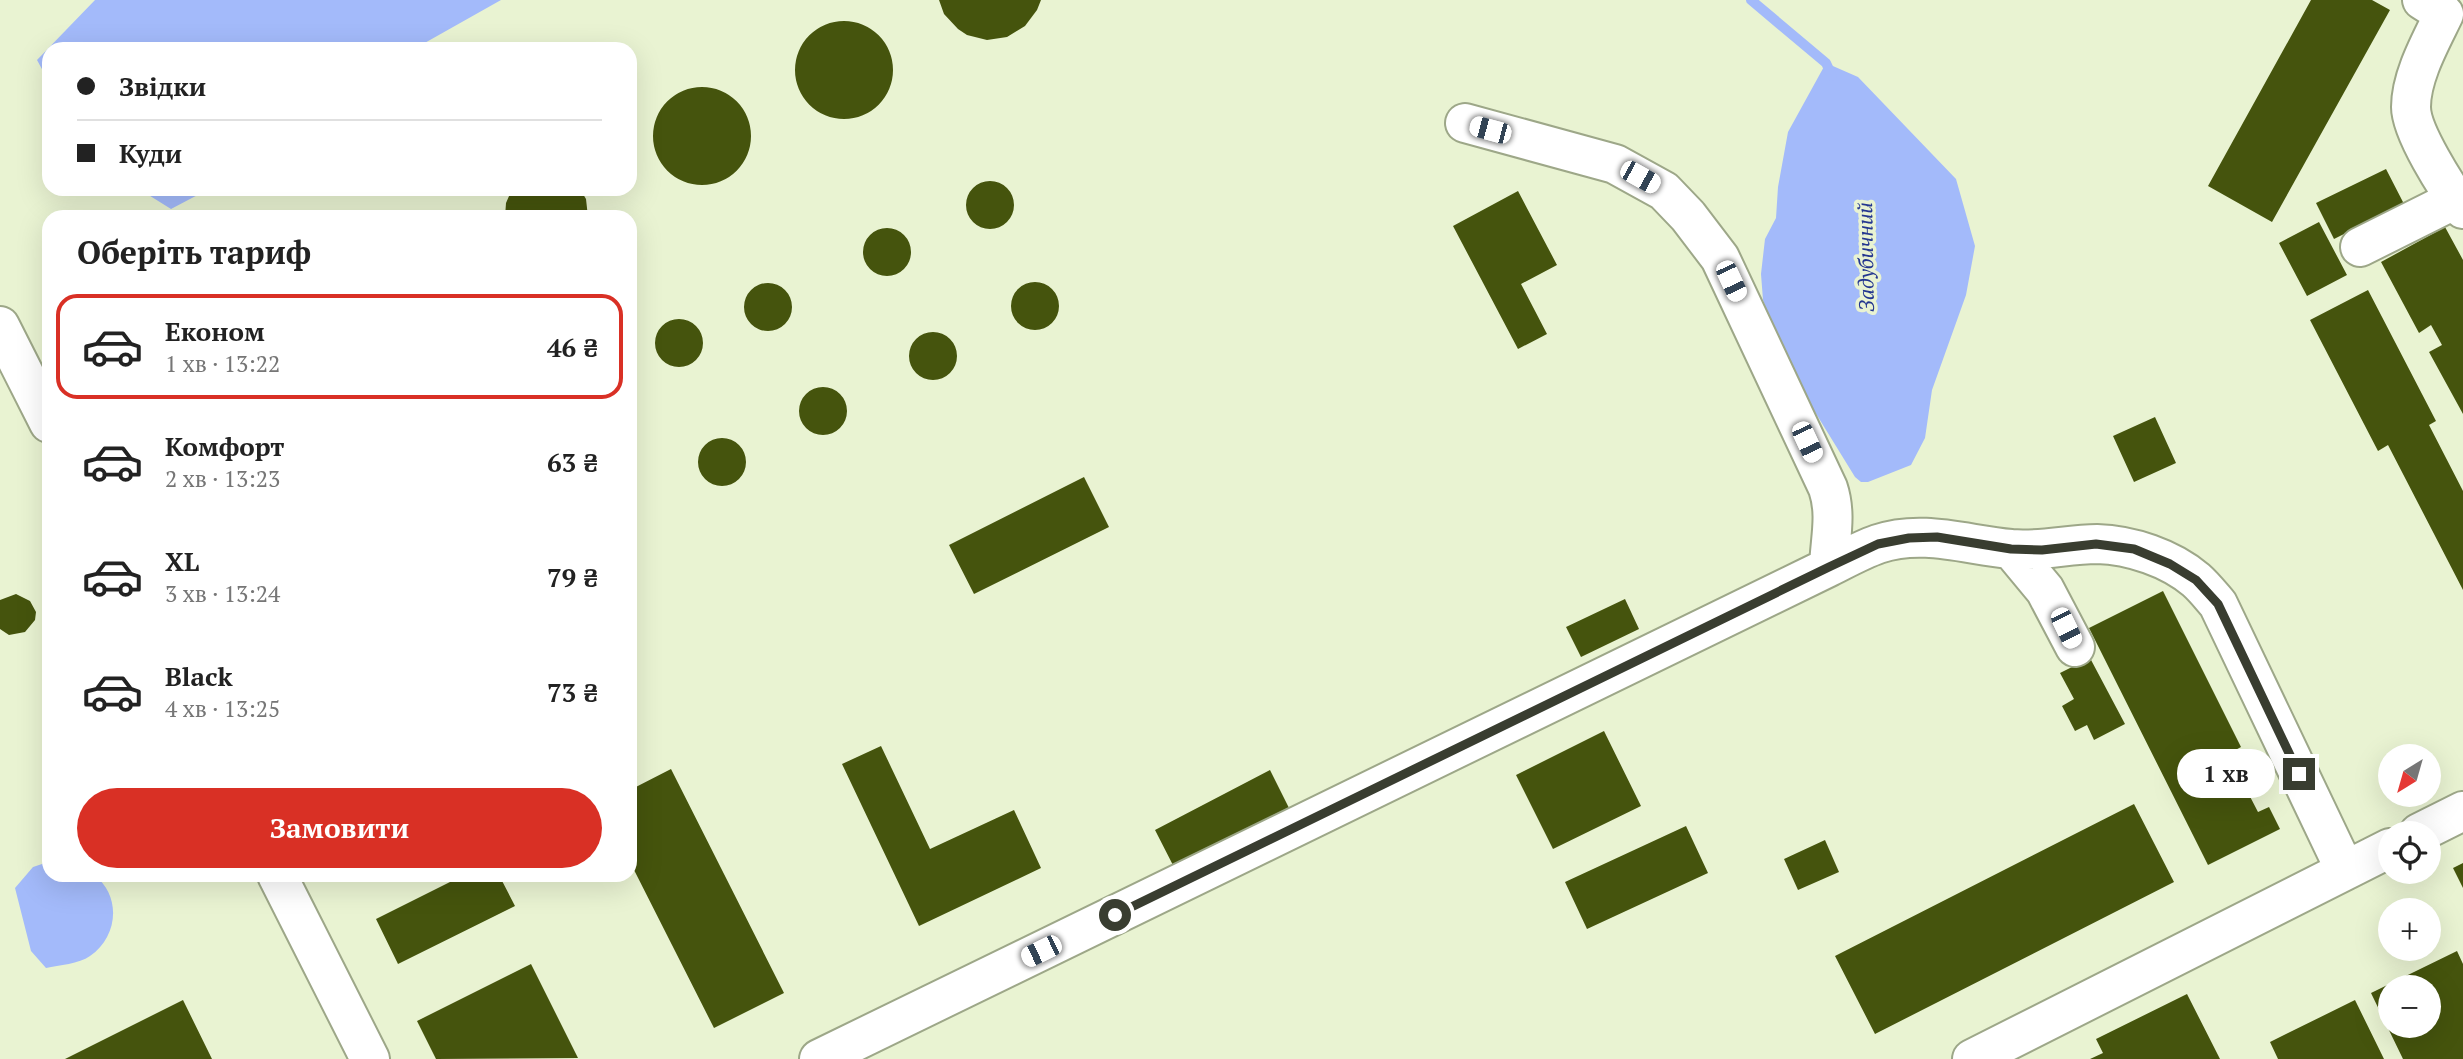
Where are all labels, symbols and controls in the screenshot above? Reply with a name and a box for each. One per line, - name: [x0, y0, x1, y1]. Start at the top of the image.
- text: Звідки: [119, 69, 206, 103]
- car: [1467, 114, 1514, 146]
- text: Куди: [119, 136, 182, 170]
- car: [1617, 158, 1664, 196]
- water label: Задубичний: [1850, 202, 1880, 312]
- text: Оберіть тариф: [77, 231, 311, 273]
- car: [1713, 258, 1750, 304]
- text: Економ: [165, 314, 265, 348]
- icon: car: [81, 315, 144, 378]
- text: 46 ₴: [547, 330, 598, 364]
- text: 1 хв · 13:22: [165, 348, 280, 379]
- car: [1789, 419, 1826, 465]
- text: Комфорт: [165, 429, 284, 463]
- icon: car: [81, 430, 144, 493]
- text: 63 ₴: [547, 445, 598, 479]
- text: 2 хв · 13:23: [165, 463, 280, 494]
- text: XL: [165, 544, 199, 578]
- icon: car: [81, 545, 144, 608]
- text: 79 ₴: [547, 560, 598, 594]
- text: 3 хв · 13:24: [165, 578, 280, 609]
- car: [2048, 605, 2085, 651]
- text: Black: [165, 659, 233, 693]
- icon: car: [81, 660, 144, 723]
- text: 73 ₴: [547, 675, 598, 709]
- text: 4 хв · 13:25: [165, 693, 280, 724]
- north arrow: [2378, 744, 2441, 807]
- map controls: [2378, 744, 2441, 1038]
- callout: 1 хв: [2176, 750, 2274, 798]
- text: 1 хв: [2203, 758, 2249, 789]
- route end: [2283, 758, 2315, 790]
- button: Замовити: [77, 788, 602, 868]
- button: locate: [2378, 821, 2441, 884]
- button: +: [2378, 898, 2441, 961]
- route start: [1099, 899, 1131, 931]
- car: [1018, 932, 1065, 970]
- button: −: [2378, 975, 2441, 1038]

